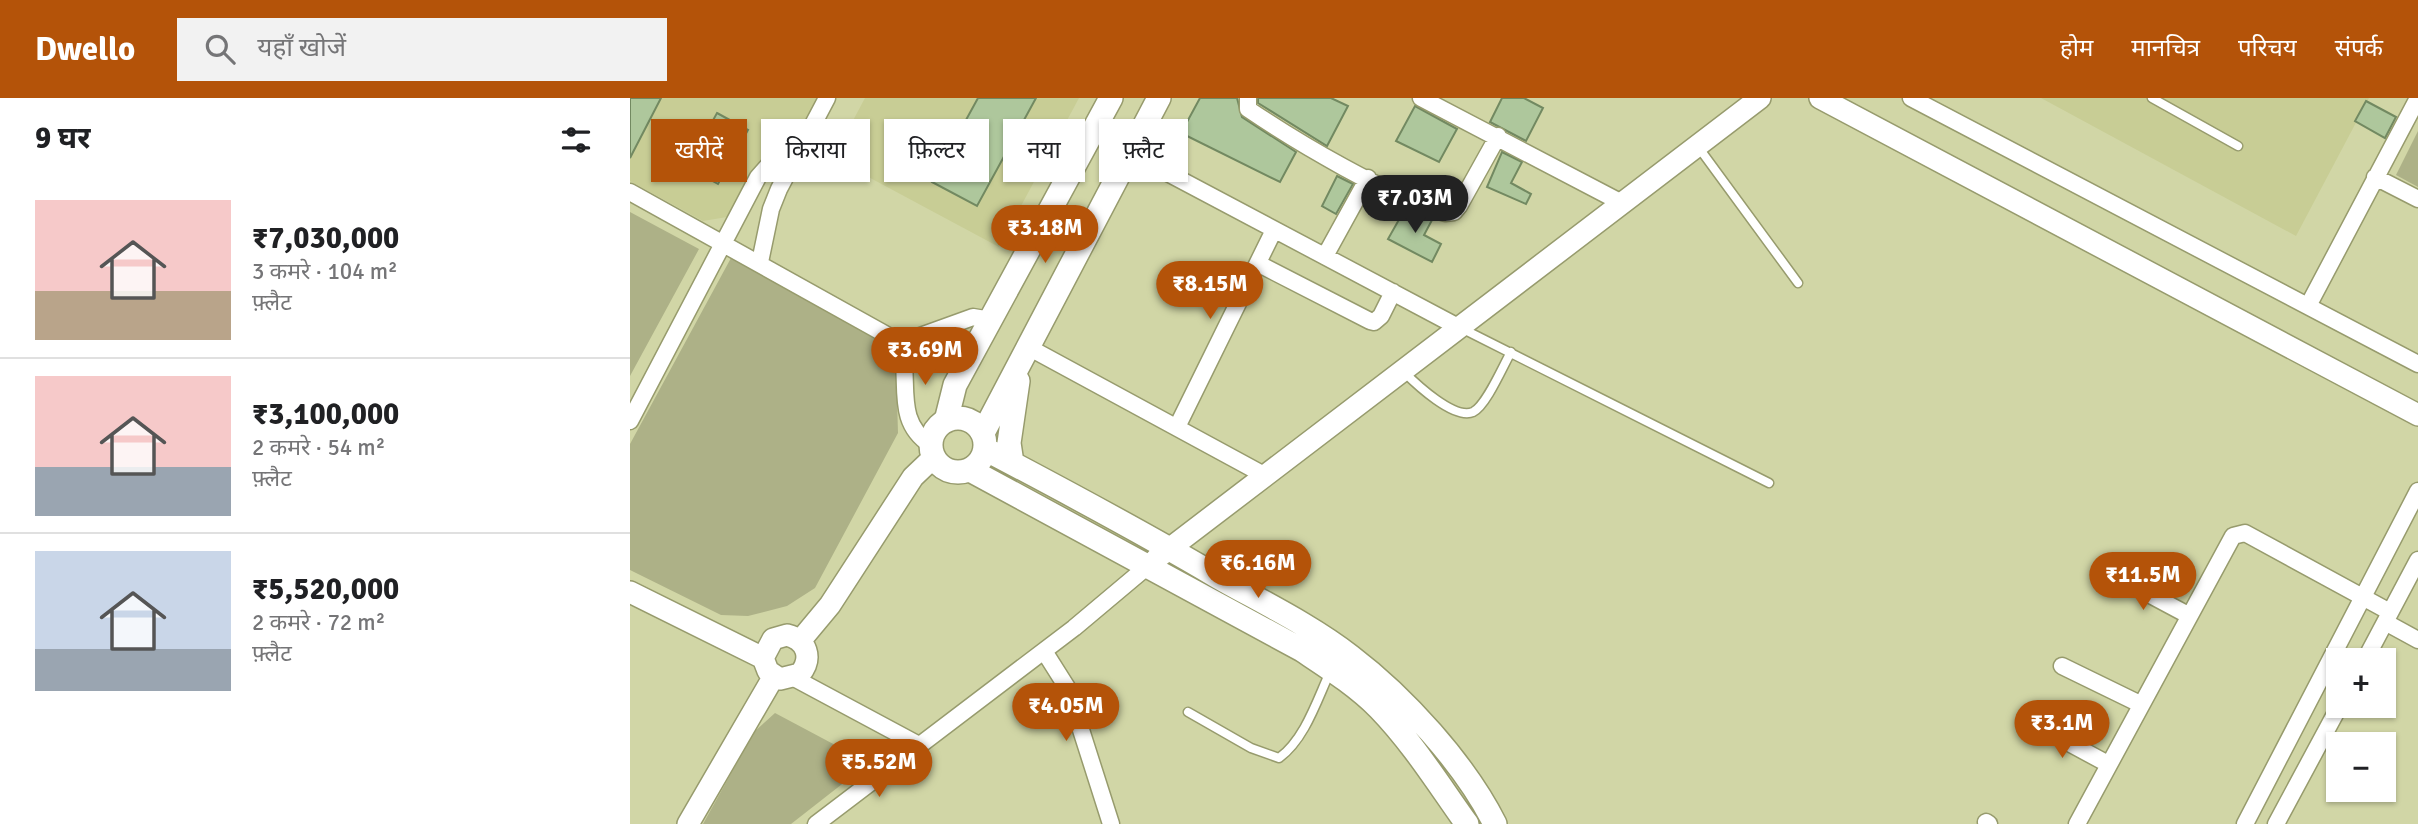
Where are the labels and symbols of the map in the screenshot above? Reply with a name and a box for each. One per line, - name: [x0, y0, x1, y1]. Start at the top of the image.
- pin: ₹7.03M: [1358, 176, 1472, 235]
- pin: ₹3.18M: [988, 206, 1102, 265]
- pin: ₹8.15M: [1153, 262, 1267, 321]
- pin: ₹3.69M: [868, 328, 982, 387]
- pin: ₹6.16M: [1201, 540, 1315, 600]
- pin: ₹11.5M: [2086, 552, 2200, 612]
- pin: ₹4.05M: [1009, 684, 1123, 743]
- pin: ₹3.1M: [2013, 700, 2111, 760]
- pin: ₹5.52M: [822, 740, 936, 799]

